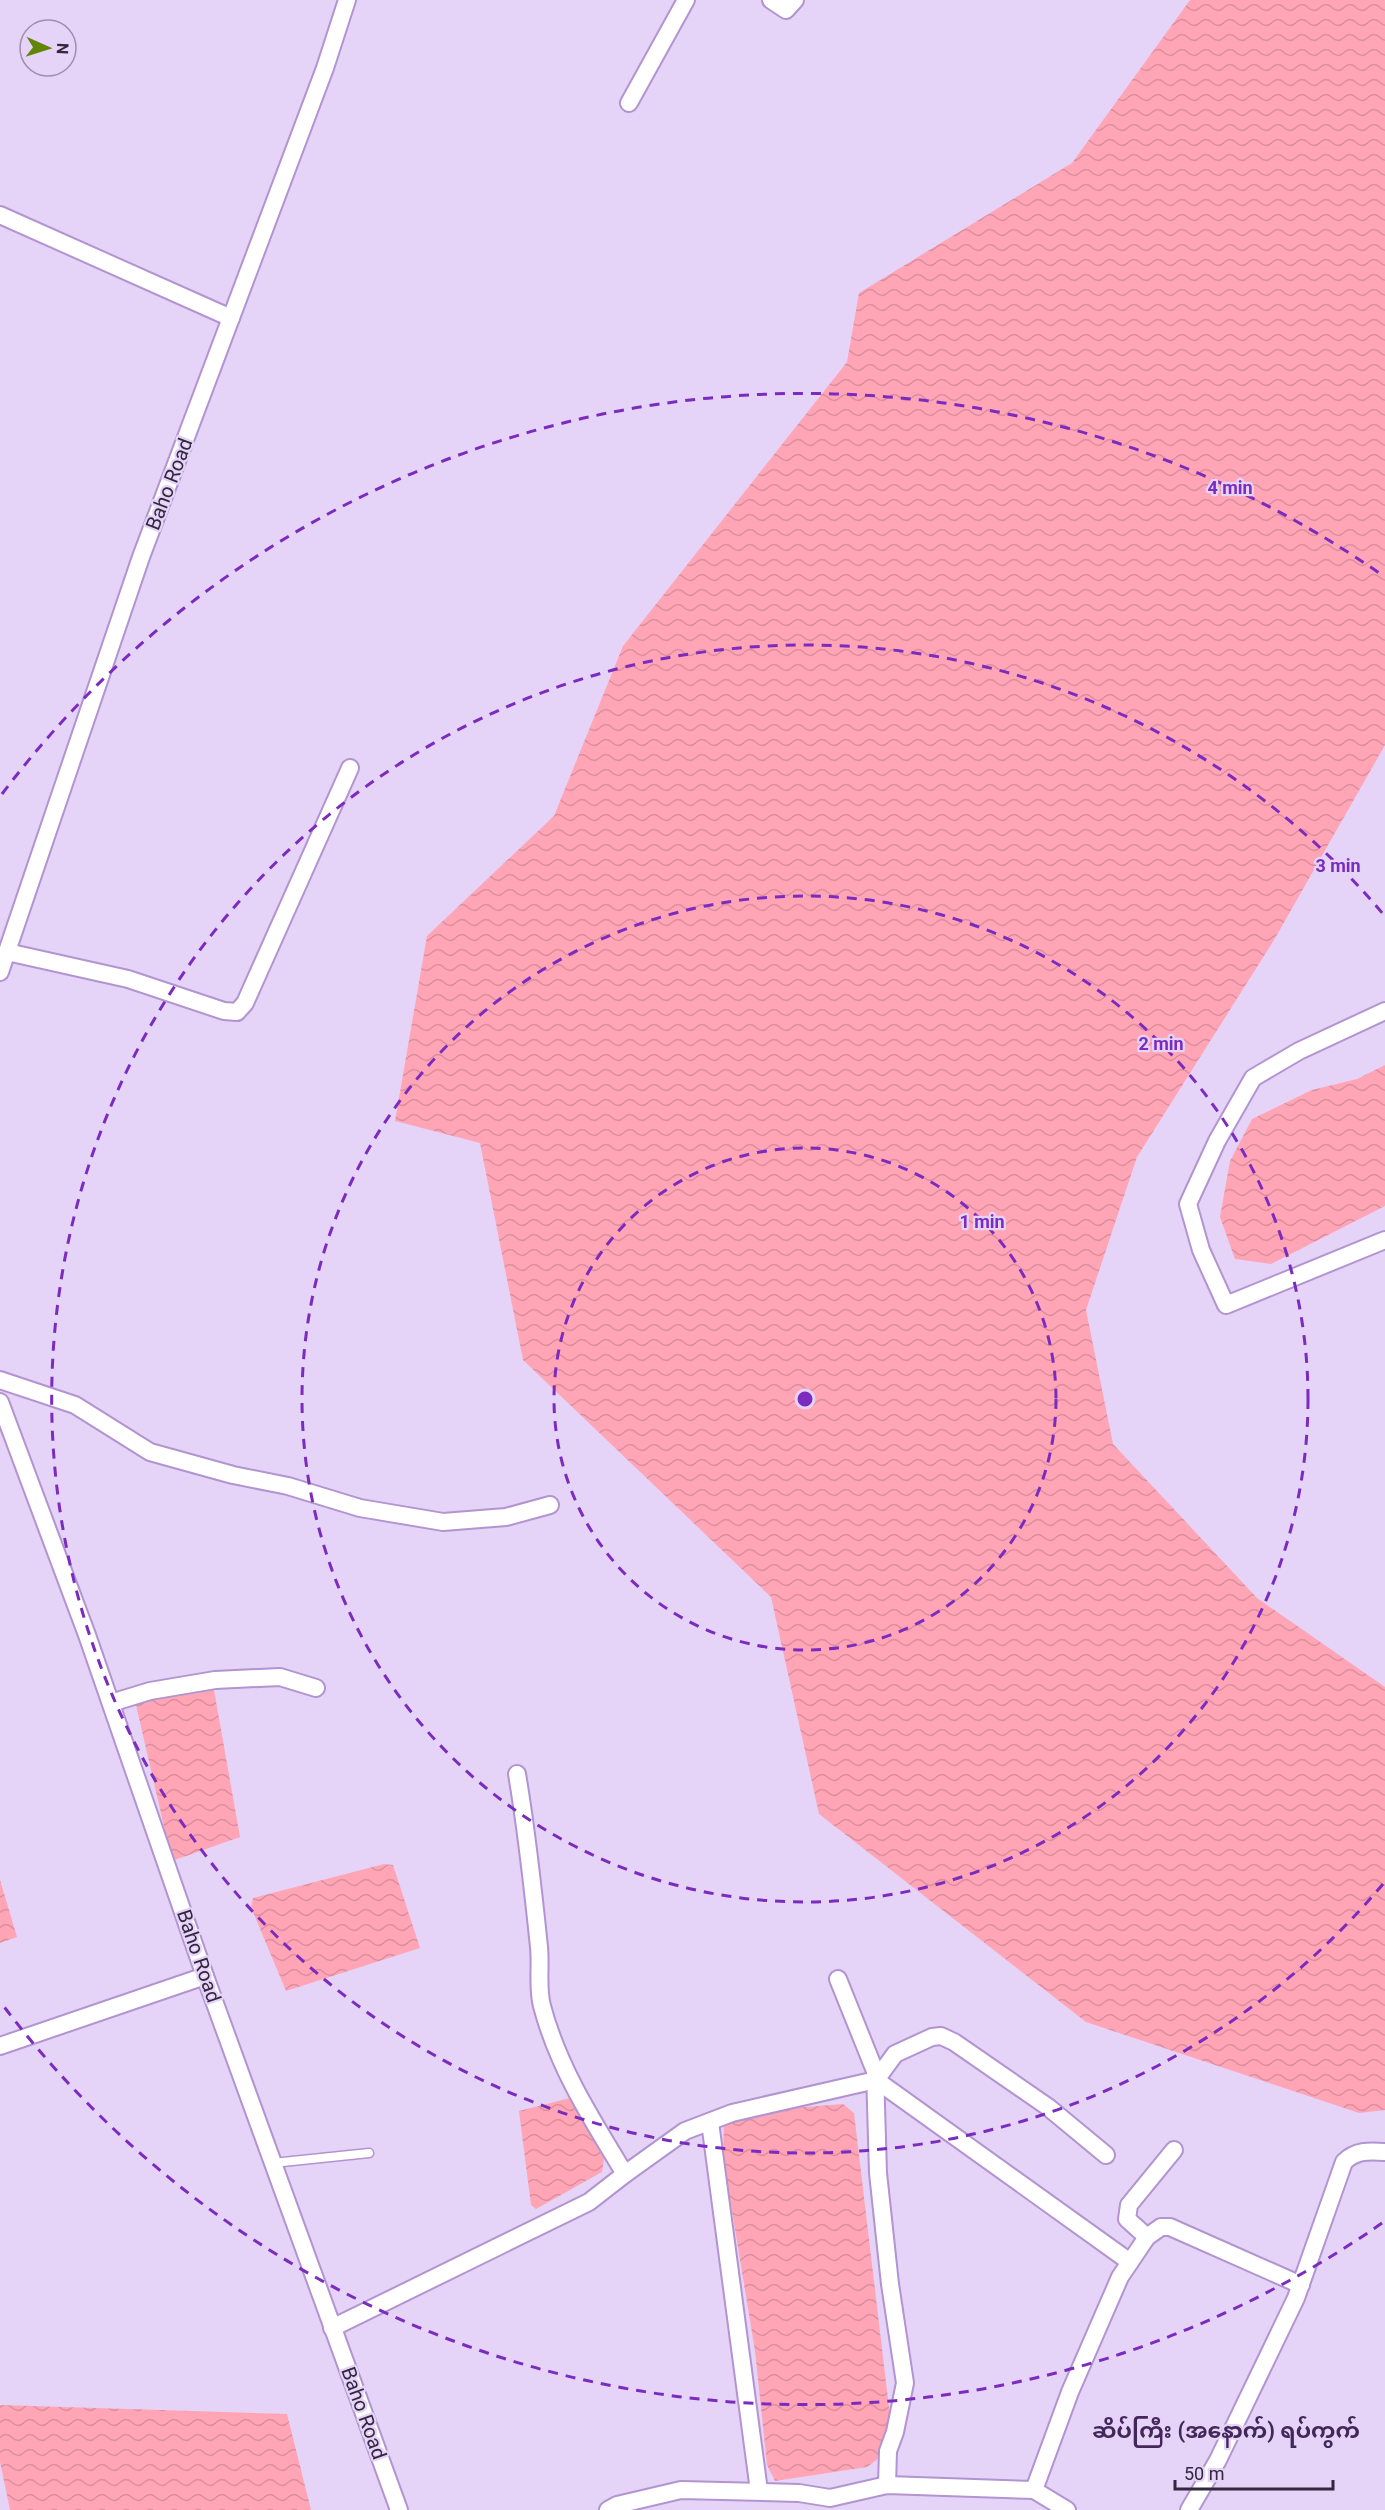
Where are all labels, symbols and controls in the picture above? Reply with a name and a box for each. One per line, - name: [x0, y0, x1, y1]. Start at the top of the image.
- north arrow: [18, 18, 78, 78]
- text: N: [53, 43, 72, 55]
- street label: Baho Road: [140, 435, 198, 533]
- text: 4 min: [1207, 477, 1253, 498]
- text: 3 min: [1315, 855, 1361, 876]
- text: 2 min: [1138, 1033, 1184, 1054]
- text: 1 min: [959, 1211, 1005, 1232]
- centre of rings: [795, 1389, 815, 1409]
- street label: Baho Road: [172, 1906, 226, 2006]
- street label: Baho Road: [336, 2363, 392, 2463]
- district label: ဆိပ်ကြီး (အနောက်) ရပ်ကွက်: [1092, 2415, 1360, 2448]
- scale bar: [1175, 2453, 1332, 2491]
- text: 50 m: [1184, 2463, 1224, 2484]

